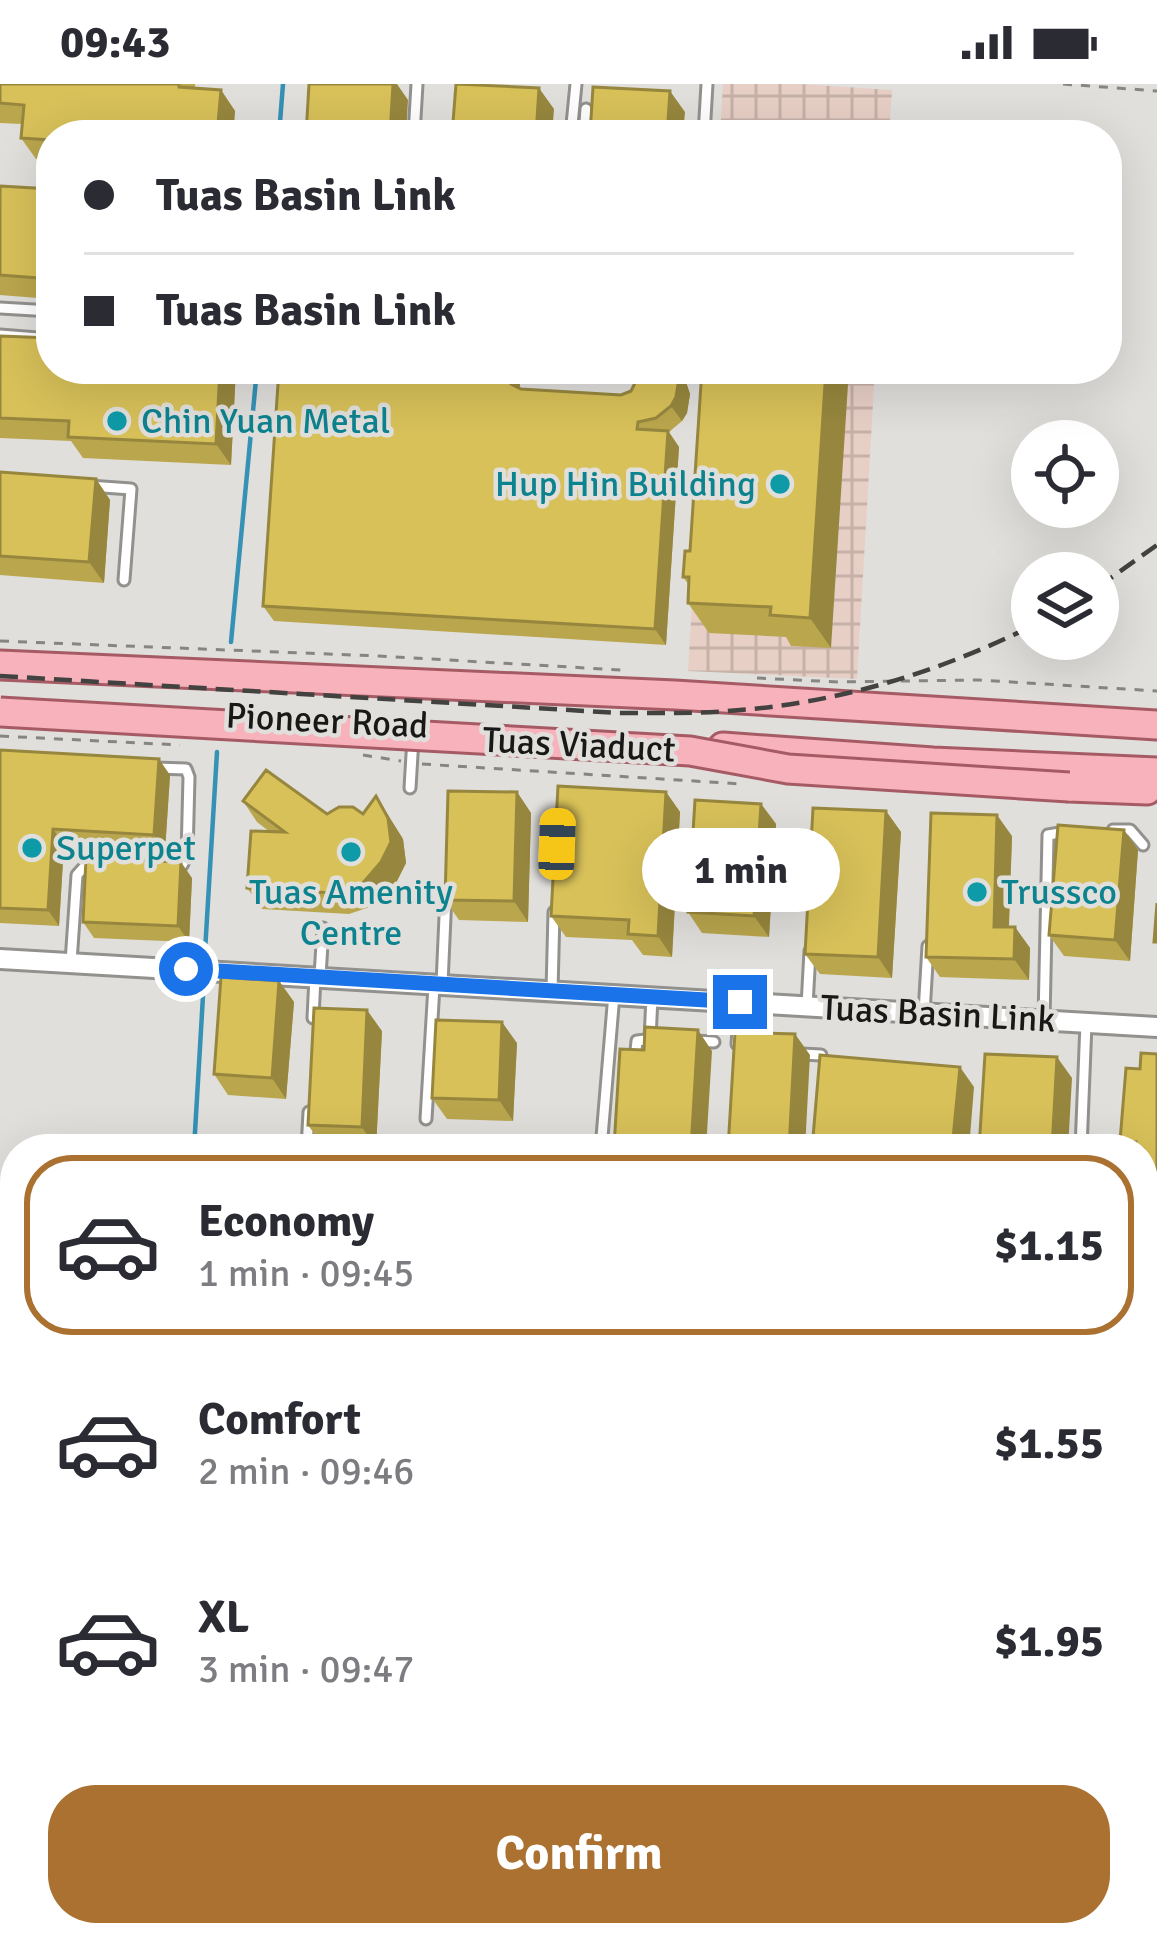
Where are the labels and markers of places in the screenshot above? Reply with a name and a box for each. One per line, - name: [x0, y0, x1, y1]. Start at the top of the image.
- place label: Chin Yuan Metal: [141, 399, 390, 444]
- marker: Chin Yuan Metal: [104, 408, 130, 434]
- place label: Hup Hin Building: [495, 462, 756, 507]
- marker: Hup Hin Building: [767, 471, 793, 497]
- place label: Superpet: [56, 826, 196, 871]
- marker: Superpet: [19, 835, 45, 861]
- marker: Tuas Amenity Centre: [338, 839, 364, 865]
- place label: Tuas Amenity Centre: [249, 870, 453, 956]
- place label: Trussco: [1001, 870, 1117, 915]
- marker: Trussco: [964, 879, 990, 905]

